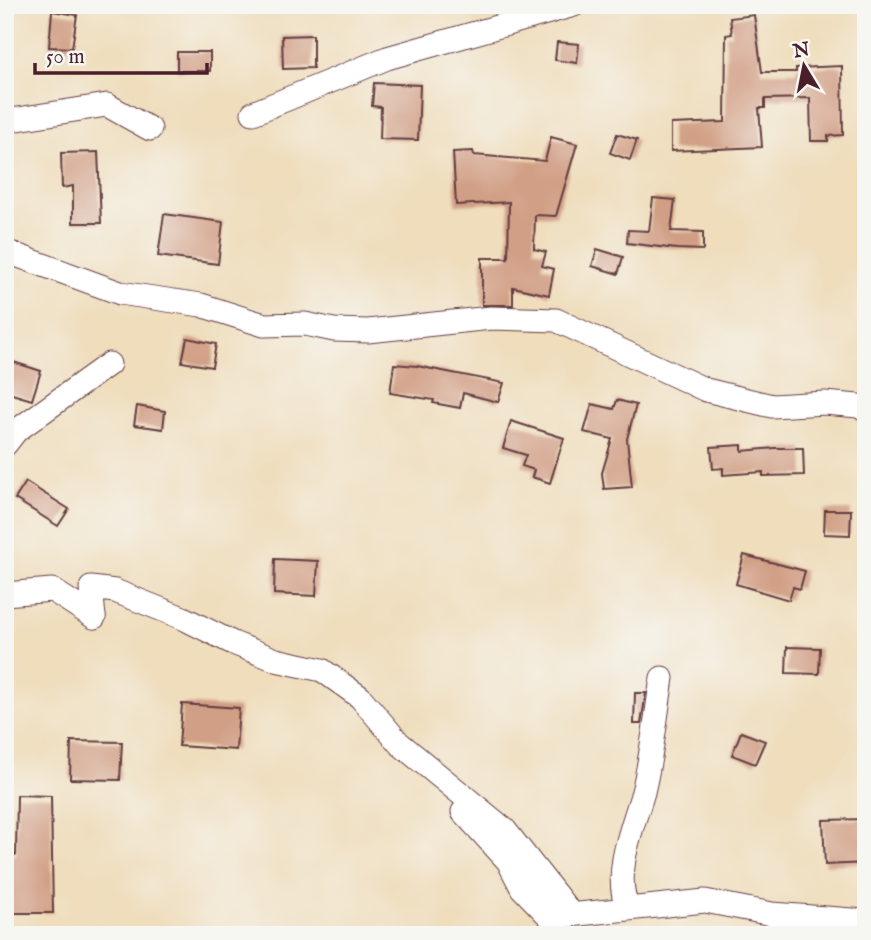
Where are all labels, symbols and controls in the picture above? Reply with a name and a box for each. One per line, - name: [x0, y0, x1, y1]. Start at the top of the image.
- scale bar: [35, 32, 206, 76]
- north arrow: [770, 32, 840, 102]
- text: N: [790, 38, 812, 65]
- text: 50 m: [46, 44, 85, 71]

